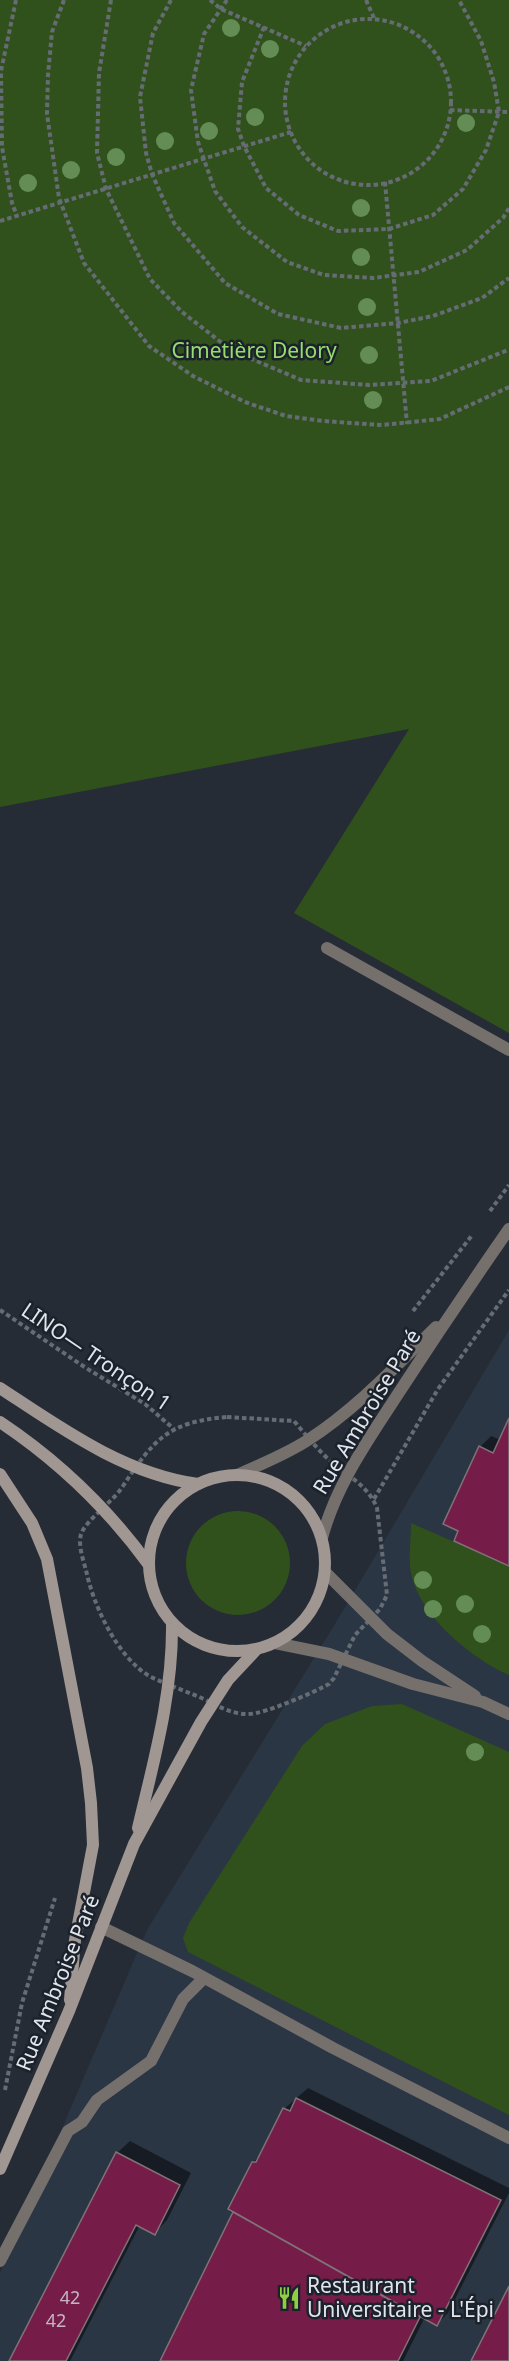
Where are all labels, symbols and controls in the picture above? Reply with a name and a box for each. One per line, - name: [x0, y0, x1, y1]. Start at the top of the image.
- park label: Cimetière Delory: [171, 336, 337, 364]
- street label: LINO— Tronçon 1: [16, 1296, 177, 1417]
- street label: Rue Ambroise Paré: [306, 1324, 426, 1499]
- street label: Rue Ambroise Paré: [9, 1890, 105, 2075]
- place label: Restaurant Universitaire - L'Épi: [307, 2271, 494, 2323]
- house number: 42: [60, 2285, 80, 2309]
- restaurant icon: Restaurant Universitaire - L'Épi: [276, 2285, 302, 2311]
- house number: 42: [46, 2308, 66, 2332]

